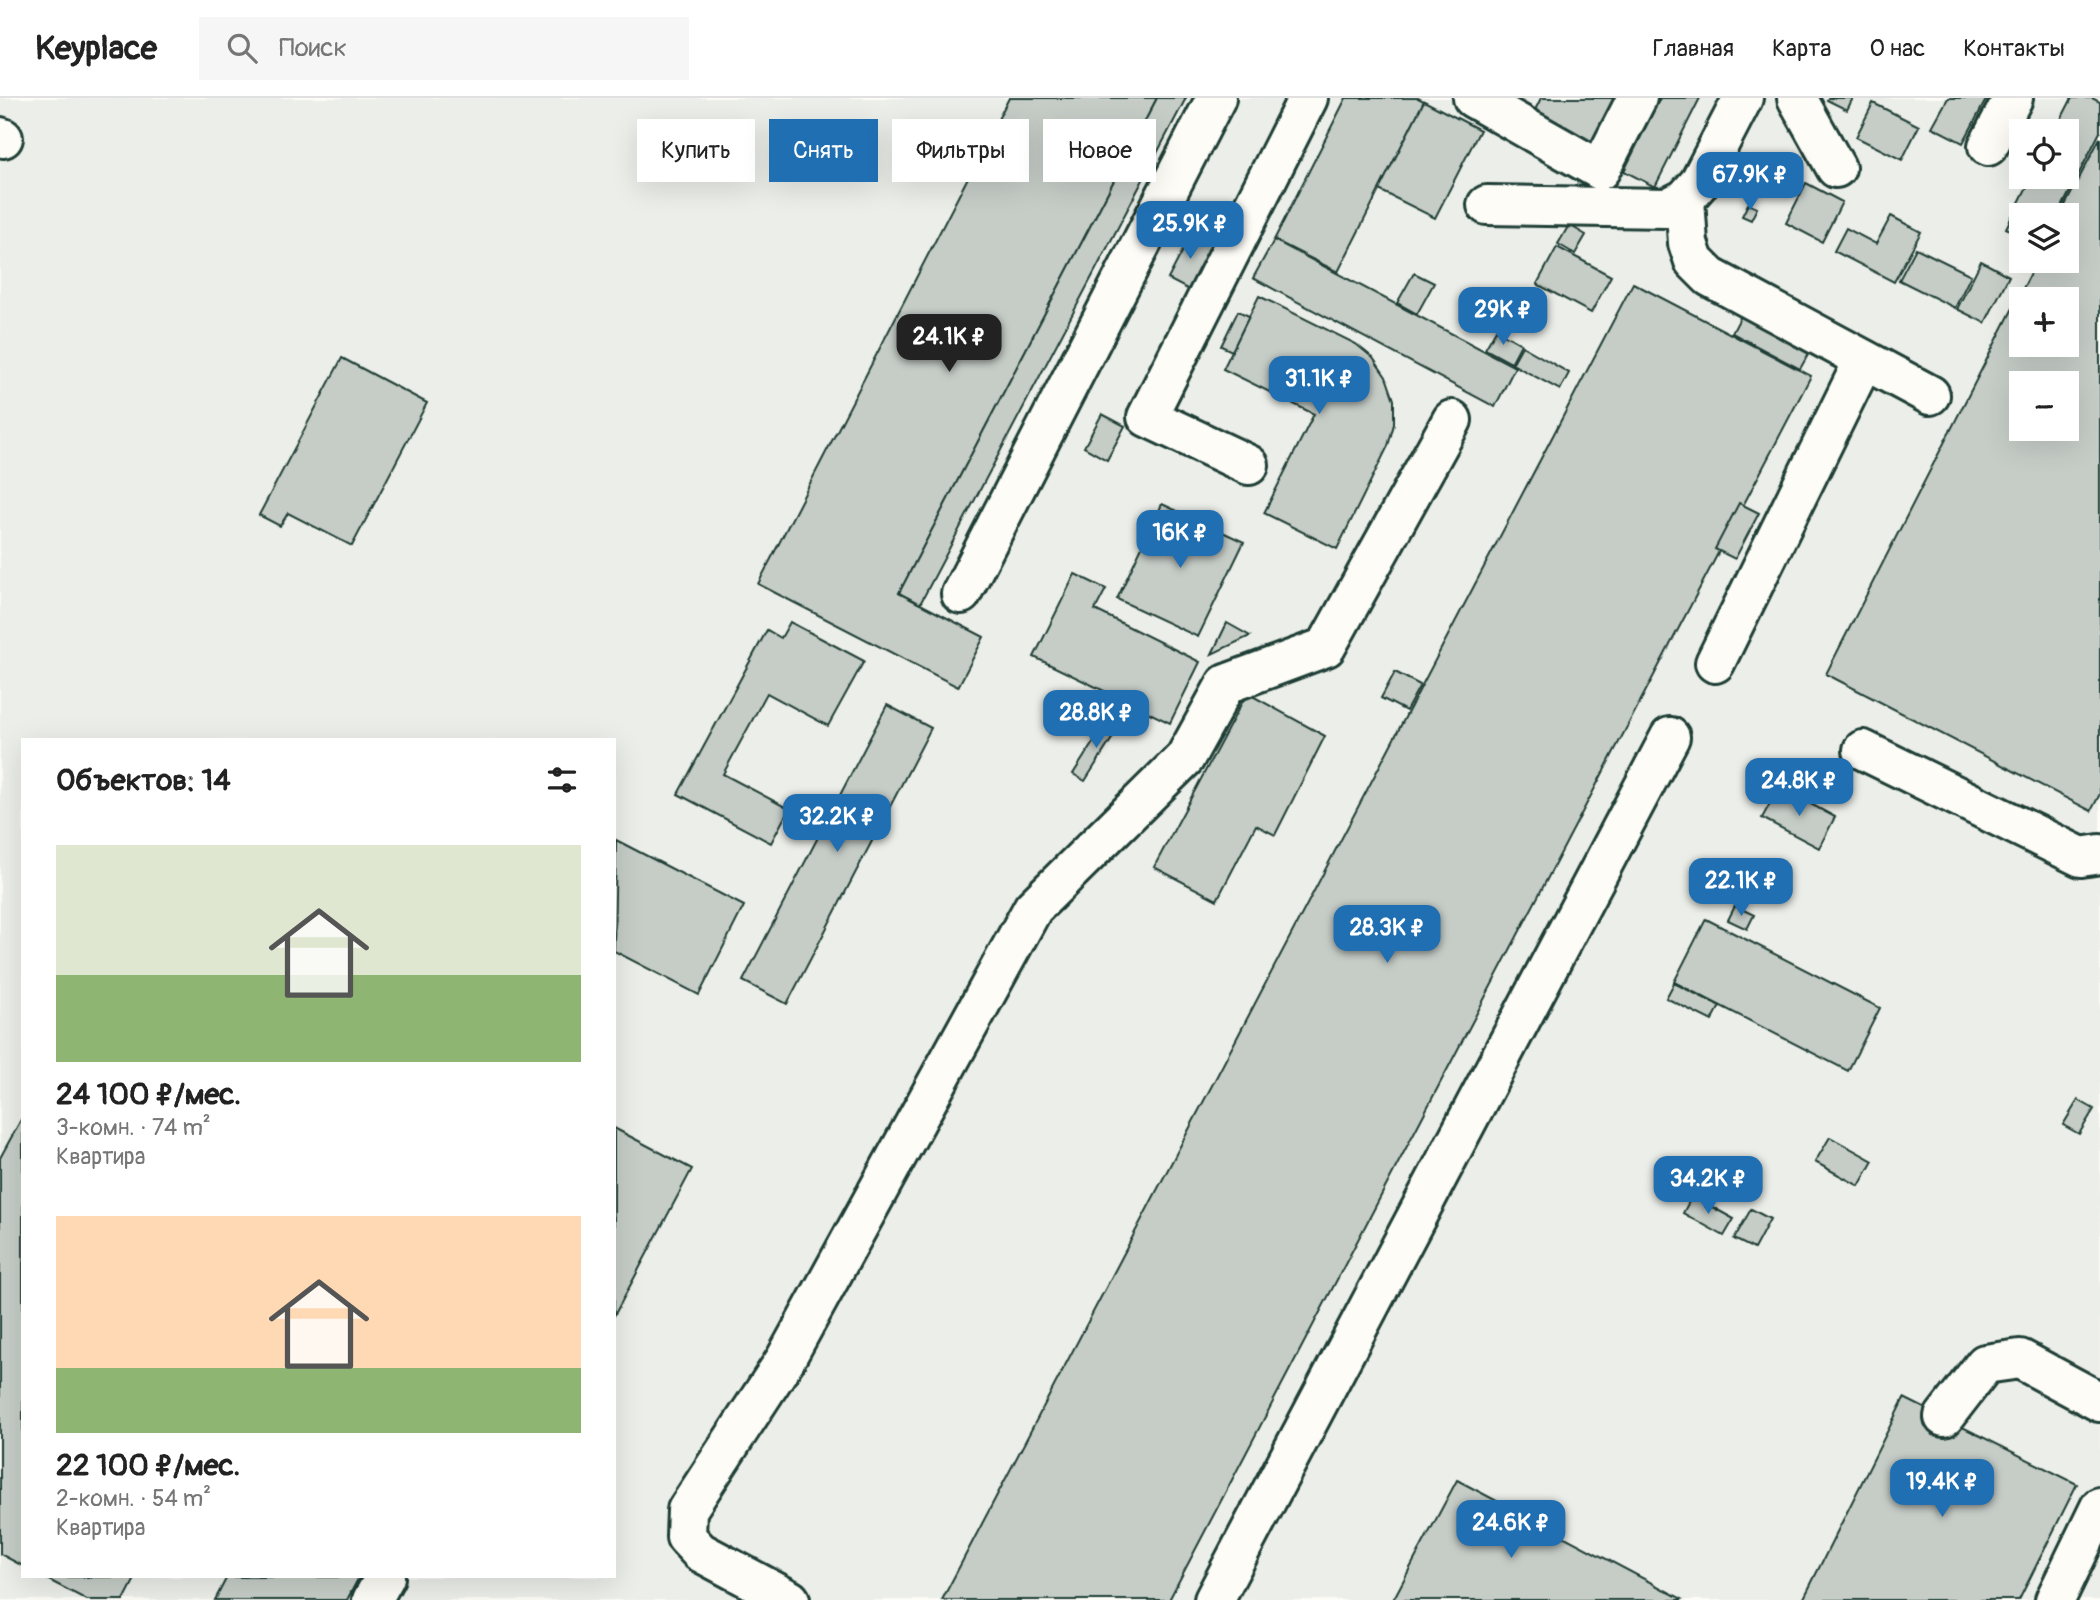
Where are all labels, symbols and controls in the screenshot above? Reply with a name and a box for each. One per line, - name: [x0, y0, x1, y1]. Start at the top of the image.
- search box: [199, 17, 689, 80]
- text: Keyplace: [35, 28, 157, 69]
- icon: search: [223, 29, 261, 67]
- text: Поиск: [279, 32, 347, 64]
- text: Главная: [1653, 34, 1734, 63]
- text: Карта: [1772, 34, 1832, 63]
- text: О нас: [1870, 34, 1925, 63]
- text: Контакты: [1963, 34, 2065, 63]
- chip: Купить: [637, 119, 755, 182]
- chip: Снять: [769, 119, 878, 182]
- chip: Фильтры: [892, 119, 1029, 182]
- chip: Новое: [1043, 119, 1156, 182]
- map controls: [2009, 119, 2079, 441]
- button: locate: [2009, 119, 2079, 189]
- pin: 67.9K ₽: [1685, 152, 1815, 212]
- text: 67.9K ₽: [1713, 160, 1787, 189]
- pin: 25.9K ₽: [1125, 202, 1255, 261]
- button: layers: [2009, 203, 2079, 273]
- text: 25.9K ₽: [1153, 209, 1227, 238]
- button: +: [2009, 287, 2079, 357]
- pin: 29K ₽: [1454, 288, 1552, 347]
- text: 29K ₽: [1474, 295, 1532, 324]
- pin: 24.1K ₽: [884, 314, 1014, 374]
- text: 24.1K ₽: [913, 322, 985, 351]
- pin: 31.1K ₽: [1254, 356, 1384, 416]
- text: 31.1K ₽: [1285, 364, 1353, 393]
- button: −: [2009, 371, 2079, 441]
- pin: 16K ₽: [1131, 510, 1229, 570]
- text: 16K ₽: [1152, 518, 1208, 547]
- pin: 28.8K ₽: [1031, 690, 1161, 750]
- text: 28.8K ₽: [1059, 698, 1133, 727]
- pin: 24.8K ₽: [1734, 758, 1864, 818]
- icon: filters: [543, 761, 581, 799]
- text: Объектов: 14: [56, 762, 231, 799]
- text: 24.8K ₽: [1761, 766, 1837, 795]
- pin: 32.2K ₽: [772, 794, 902, 854]
- text: 32.2K ₽: [799, 802, 875, 831]
- pin: 22.1K ₽: [1676, 858, 1806, 918]
- text: 22.1K ₽: [1705, 866, 1777, 895]
- icon: home: [256, 890, 382, 1016]
- pin: 28.3K ₽: [1322, 906, 1452, 965]
- text: 28.3K ₽: [1350, 913, 1424, 942]
- text: 24 100 ₽/мес.: [56, 1076, 241, 1113]
- text: 3-комн. · 74 m²: [56, 1113, 211, 1142]
- text: Квартира: [56, 1142, 145, 1171]
- pin: 34.2K ₽: [1643, 1156, 1773, 1216]
- text: 34.2K ₽: [1670, 1164, 1746, 1193]
- icon: home: [256, 1261, 382, 1387]
- text: 22 100 ₽/мес.: [56, 1447, 240, 1484]
- pin: 19.4K ₽: [1877, 1460, 2007, 1519]
- text: 19.4K ₽: [1906, 1467, 1978, 1496]
- text: 2-комн. · 54 m²: [56, 1484, 211, 1513]
- pin: 24.6K ₽: [1446, 1500, 1576, 1560]
- text: 24.6K ₽: [1472, 1508, 1550, 1537]
- text: Квартира: [56, 1513, 145, 1542]

